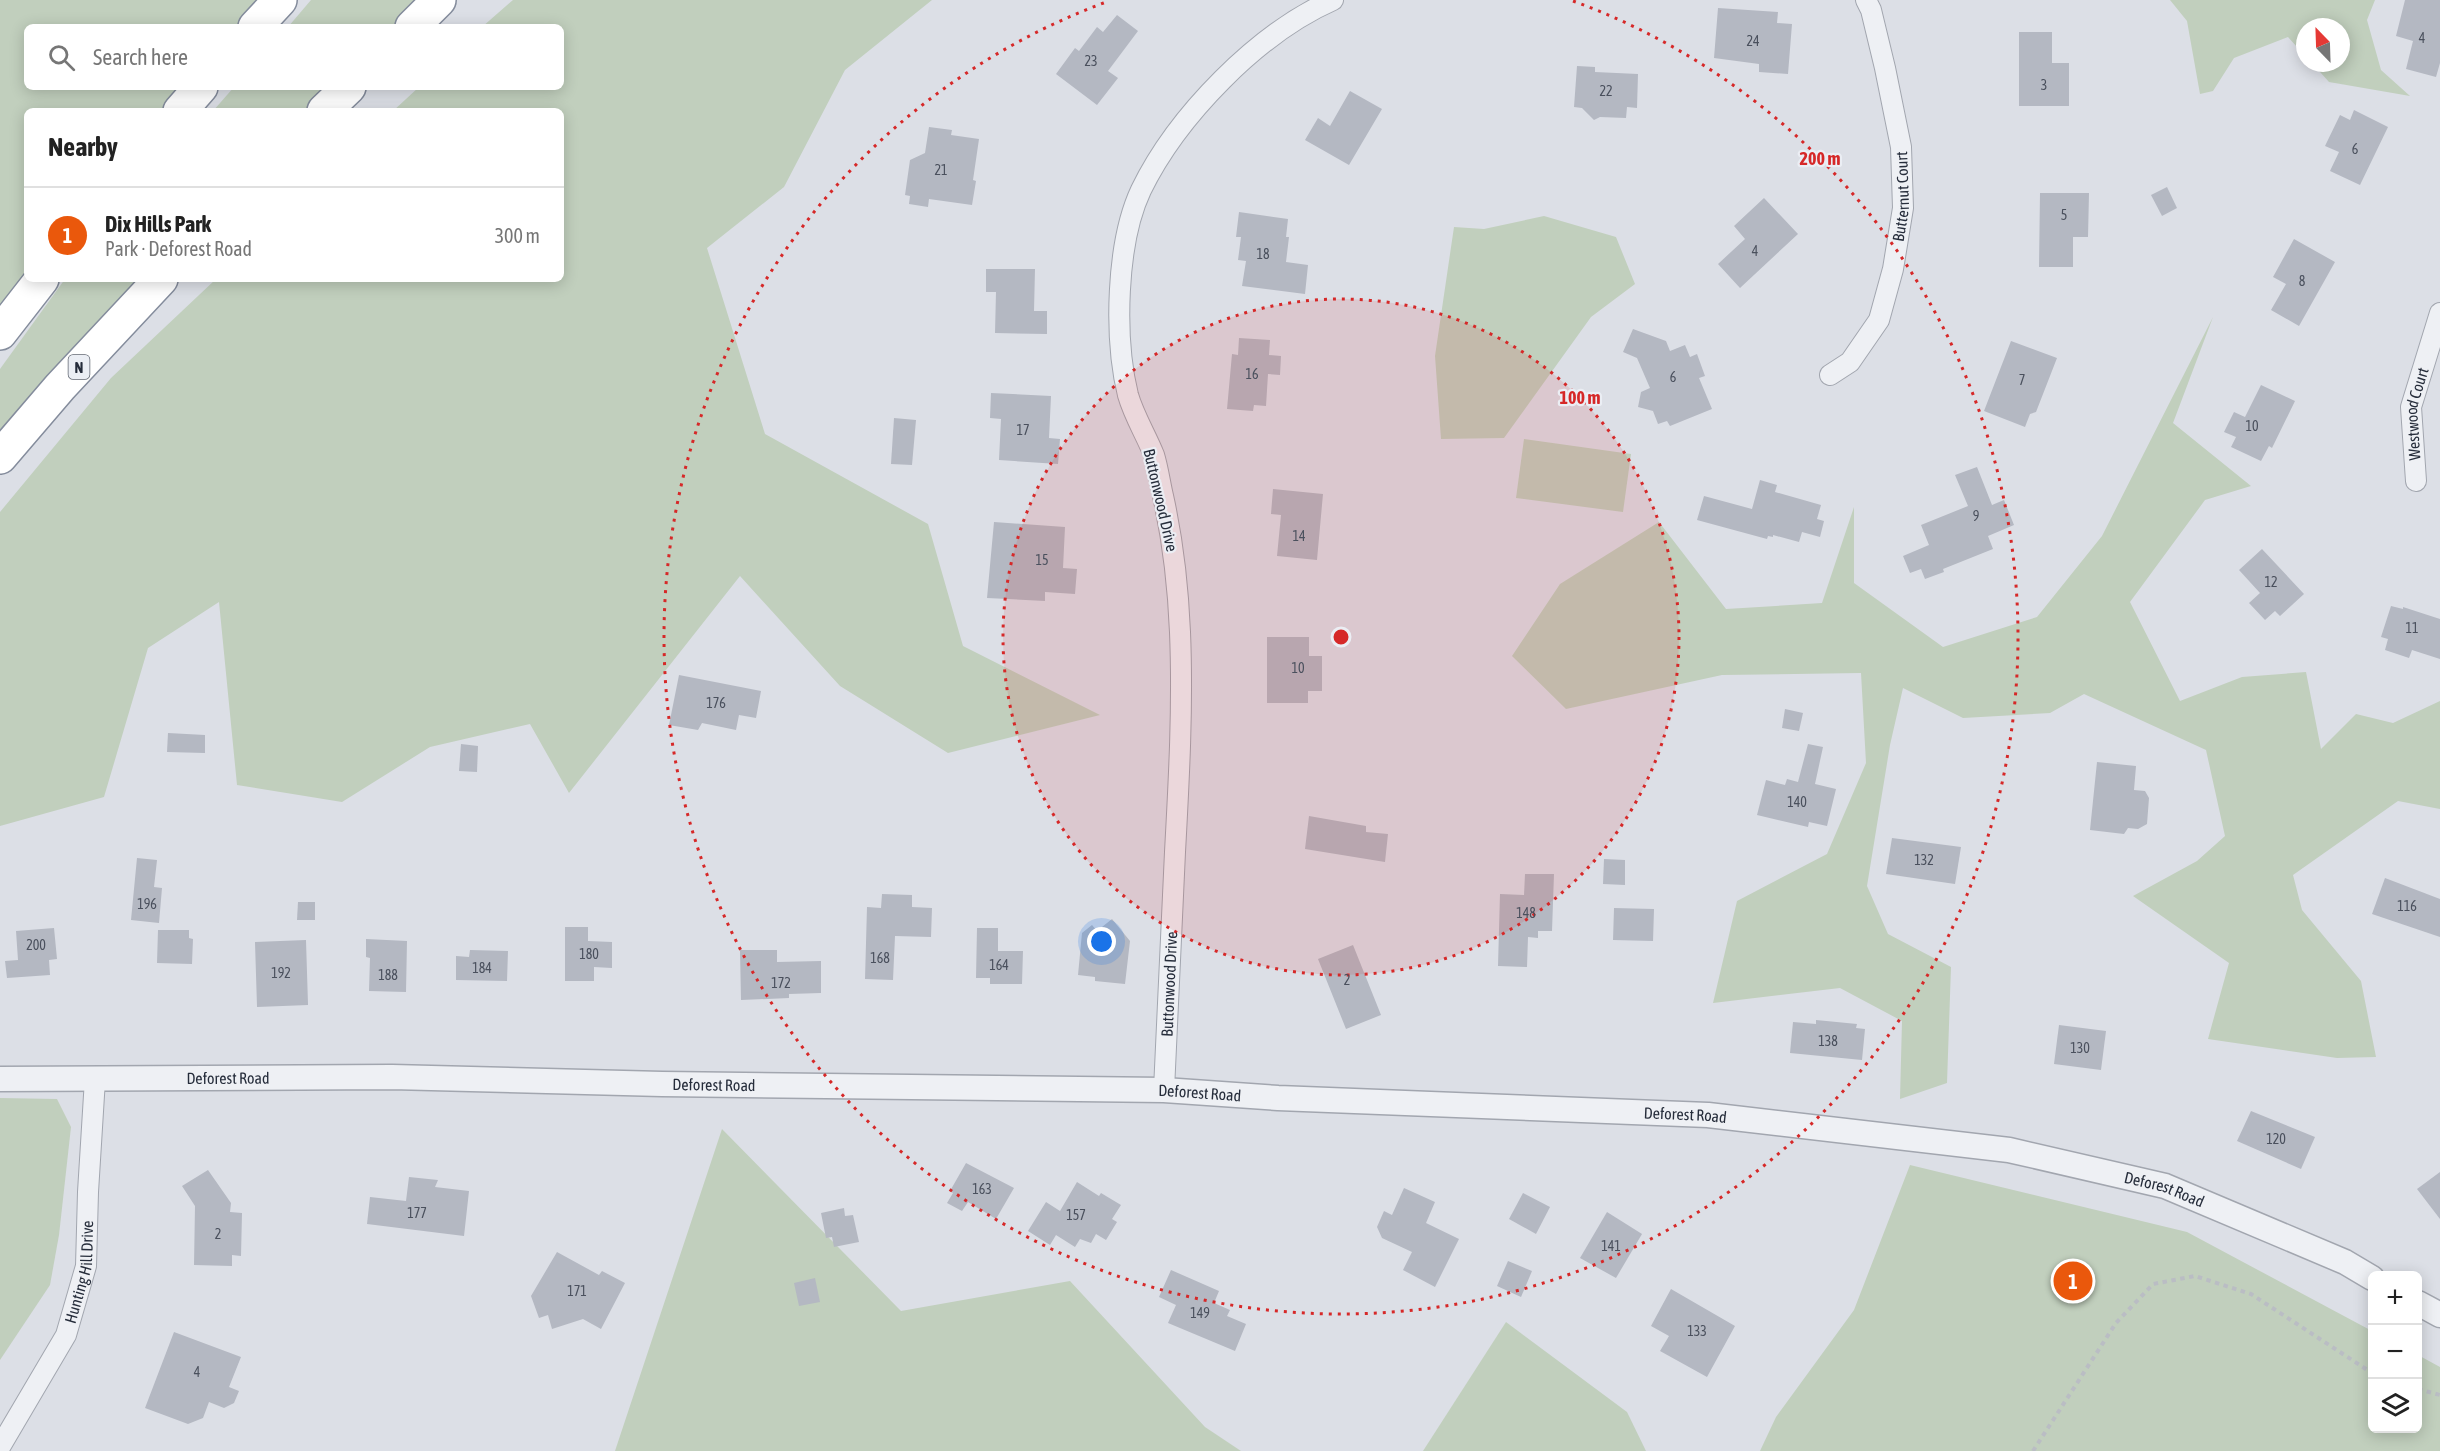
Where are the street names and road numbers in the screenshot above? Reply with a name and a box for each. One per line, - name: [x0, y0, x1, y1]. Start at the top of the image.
- street label: Butternut Court: [1889, 151, 1912, 243]
- road number: N: [68, 355, 90, 379]
- street label: Westwood Court: [2402, 365, 2432, 461]
- street label: Buttonwood Drive: [1140, 447, 1182, 553]
- street label: Buttonwood Drive: [1158, 931, 1180, 1037]
- street label: Deforest Road: [186, 1069, 270, 1087]
- street label: Deforest Road: [672, 1075, 756, 1094]
- street label: Deforest Road: [1158, 1081, 1242, 1104]
- street label: Deforest Road: [1643, 1103, 1728, 1126]
- street label: Deforest Road: [2123, 1168, 2207, 1211]
- street label: Hunting Hill Drive: [61, 1220, 96, 1325]

